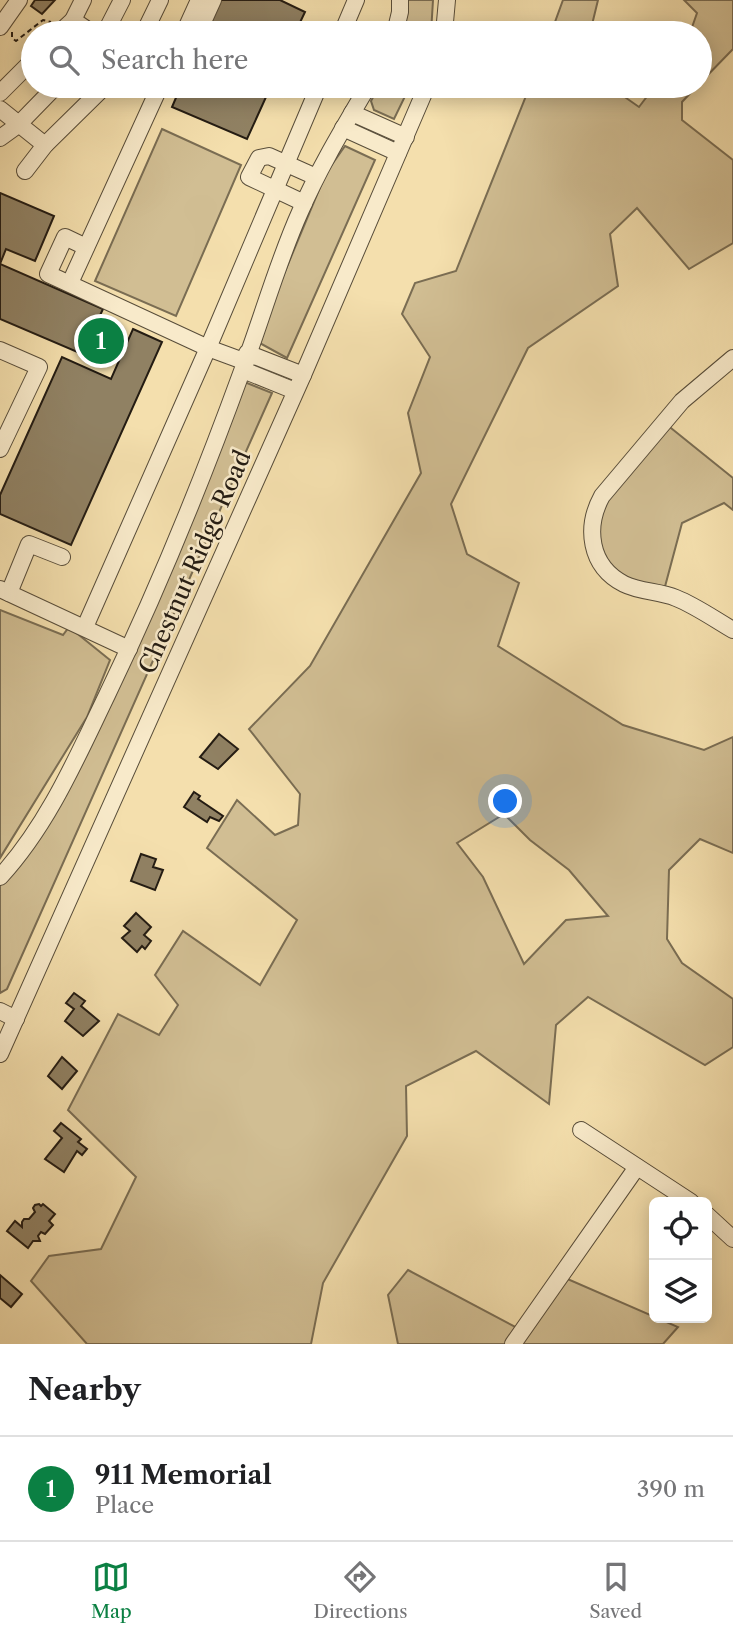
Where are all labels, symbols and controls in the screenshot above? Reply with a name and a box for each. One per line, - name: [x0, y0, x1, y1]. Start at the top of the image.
- search box: [21, 21, 712, 98]
- icon: search: [45, 41, 83, 79]
- text: Search here: [101, 44, 248, 76]
- pin: 1: [78, 315, 124, 367]
- street label: Chestnut Ridge Road: [132, 445, 257, 678]
- your location: [488, 784, 522, 818]
- map controls: [649, 1197, 712, 1323]
- button: locate: [649, 1197, 712, 1260]
- button: layers: [649, 1260, 712, 1323]
- text: Nearby: [28, 1371, 141, 1408]
- text: 911 Memorial: [95, 1459, 272, 1491]
- text: 1: [46, 1475, 56, 1503]
- text: 390 m: [637, 1475, 705, 1503]
- text: Place: [95, 1491, 154, 1519]
- tab: Map: [91, 1558, 132, 1623]
- tab: Directions: [314, 1558, 407, 1623]
- tab: Saved: [589, 1558, 642, 1623]

